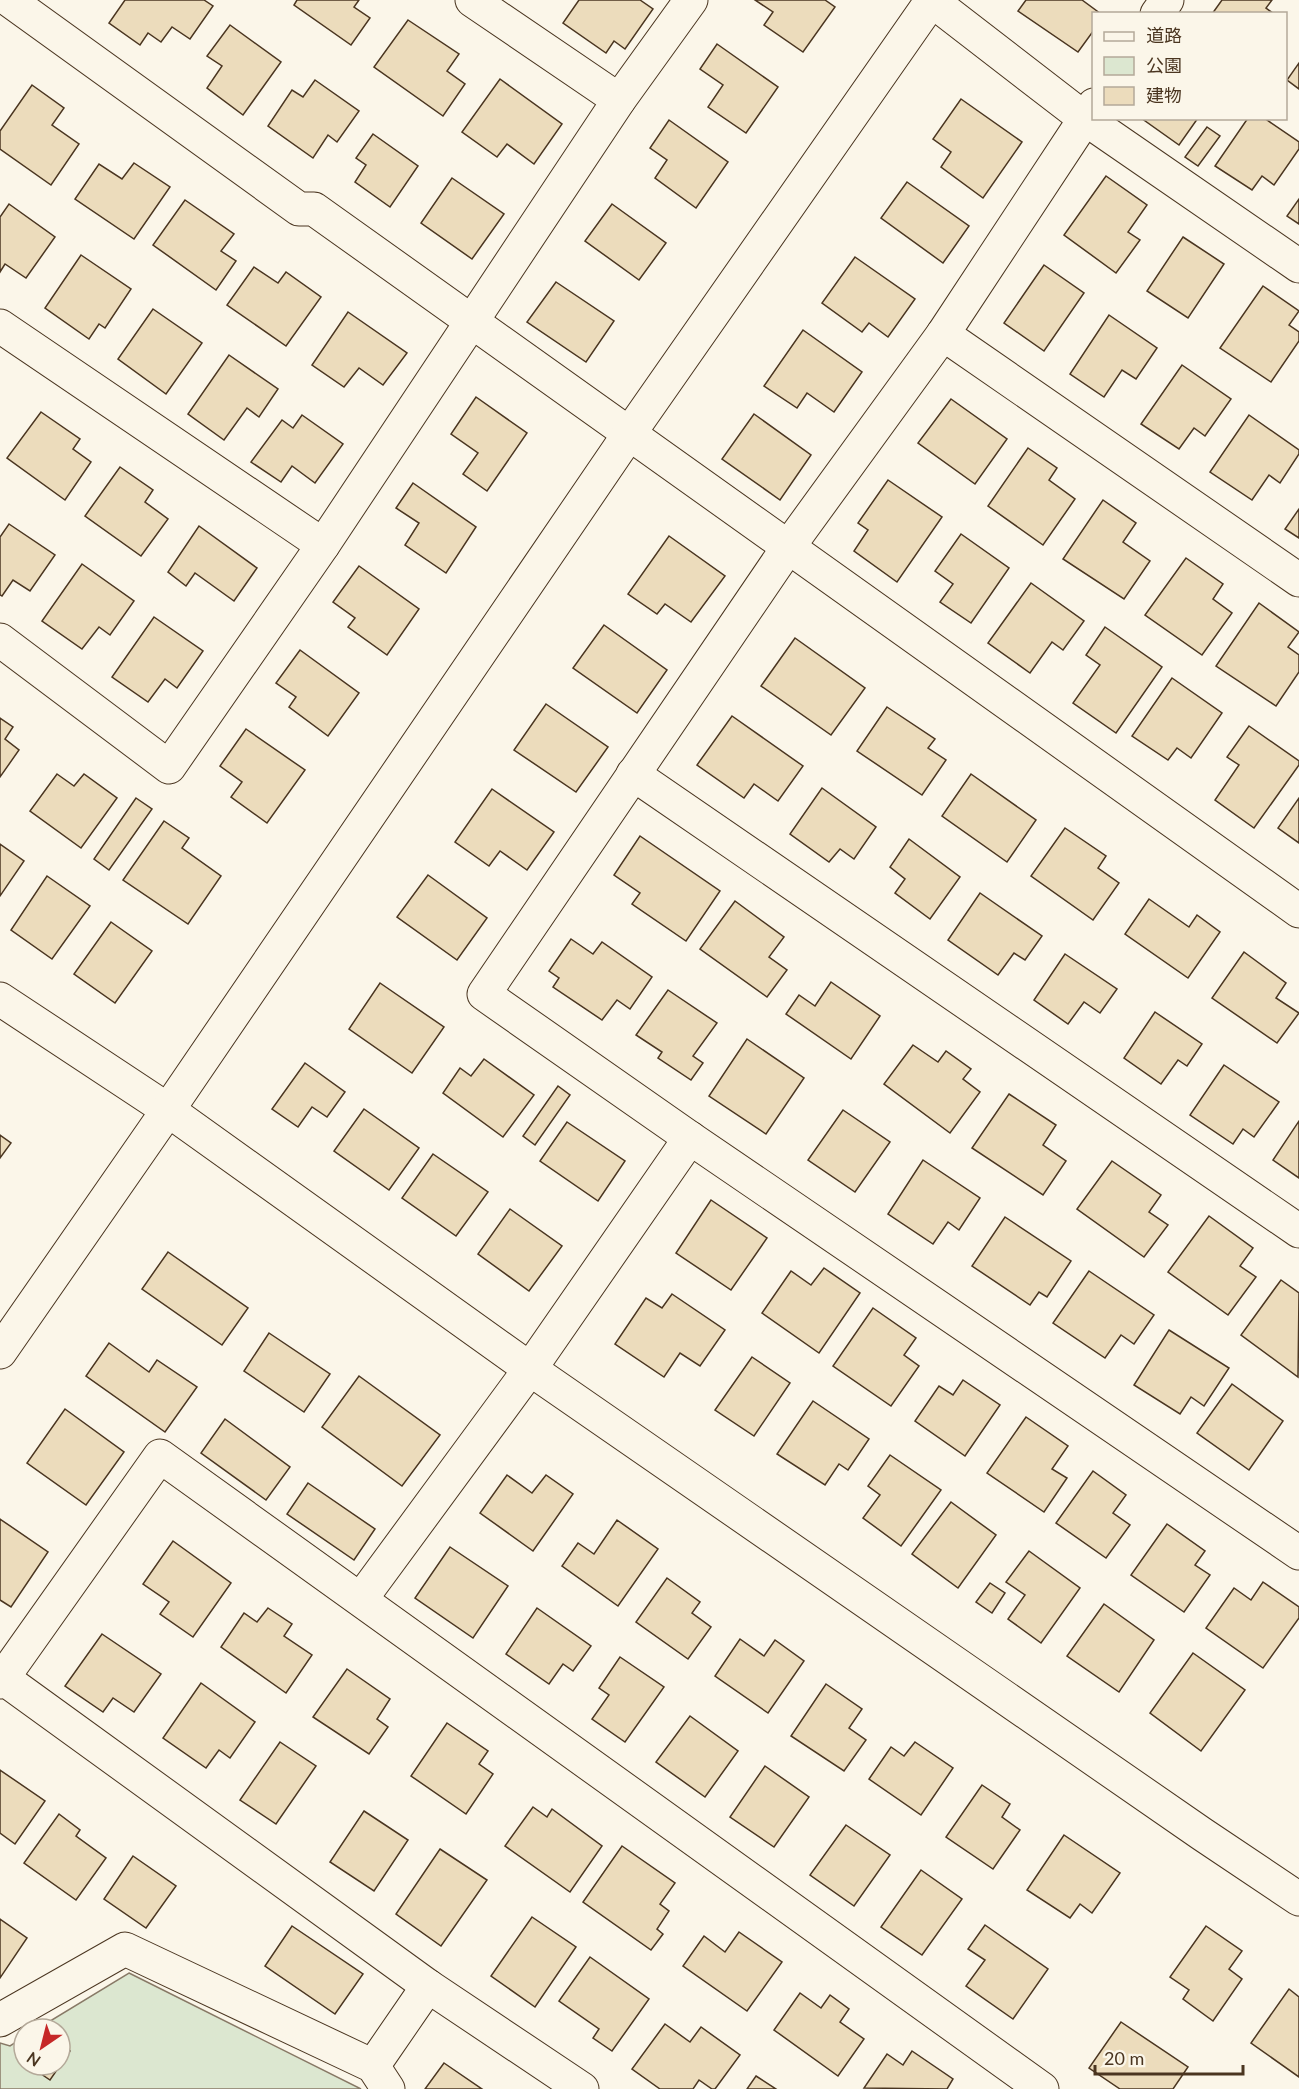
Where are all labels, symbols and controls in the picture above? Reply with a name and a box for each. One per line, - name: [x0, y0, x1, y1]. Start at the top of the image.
- legend: [1092, 12, 1287, 120]
- text: 道路: [1146, 24, 1182, 46]
- text: 公園: [1146, 54, 1182, 76]
- text: 建物: [1146, 84, 1182, 106]
- north arrow: [12, 2017, 72, 2077]
- scale bar: [1095, 2038, 1244, 2076]
- text: 20 m: [1104, 2047, 1144, 2069]
- text: N: [23, 2048, 44, 2071]

